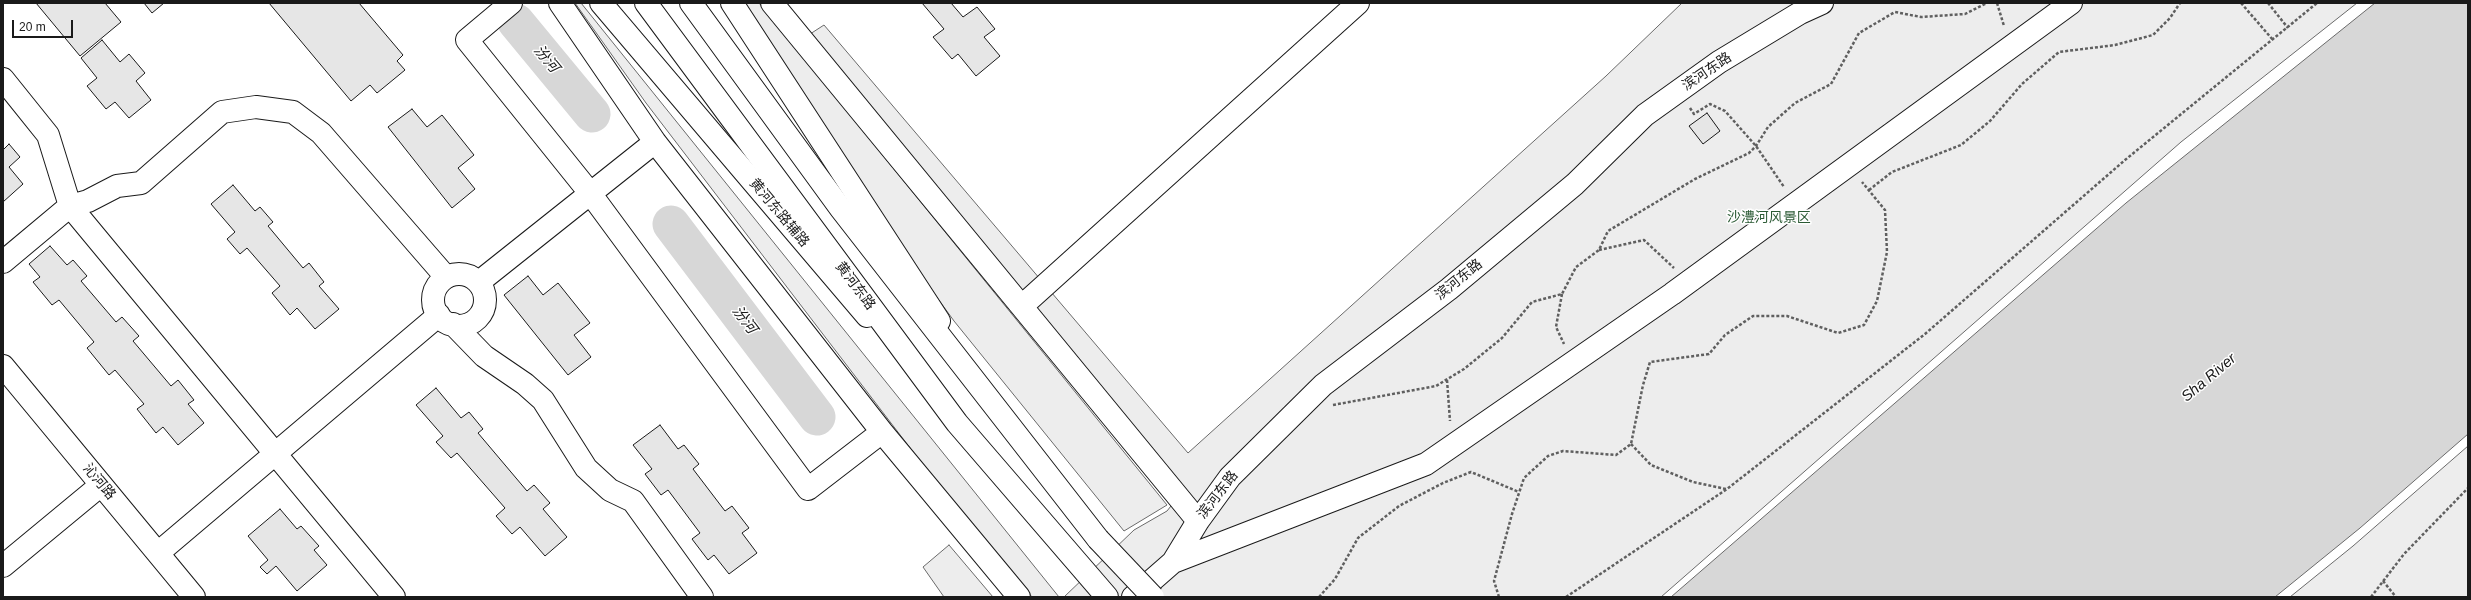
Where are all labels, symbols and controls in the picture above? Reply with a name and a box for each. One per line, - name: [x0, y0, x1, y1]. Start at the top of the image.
- scale bar: [14, 12, 75, 38]
- text: 20 m: [19, 20, 46, 34]
- water label: 汾河: [529, 42, 563, 76]
- street label: 滨河东路: [1679, 49, 1735, 95]
- street label: 黄河东路辅路: [746, 175, 812, 251]
- park label: 沙澧河风景区: [1727, 210, 1811, 226]
- street label: 滨河东路: [1432, 256, 1486, 304]
- street label: 黄河东路: [831, 259, 879, 313]
- water label: 汾河: [728, 303, 760, 337]
- water label: Sha River: [2178, 350, 2240, 406]
- street label: 沁河路: [79, 461, 119, 503]
- street label: 滨河东路: [1194, 468, 1242, 522]

